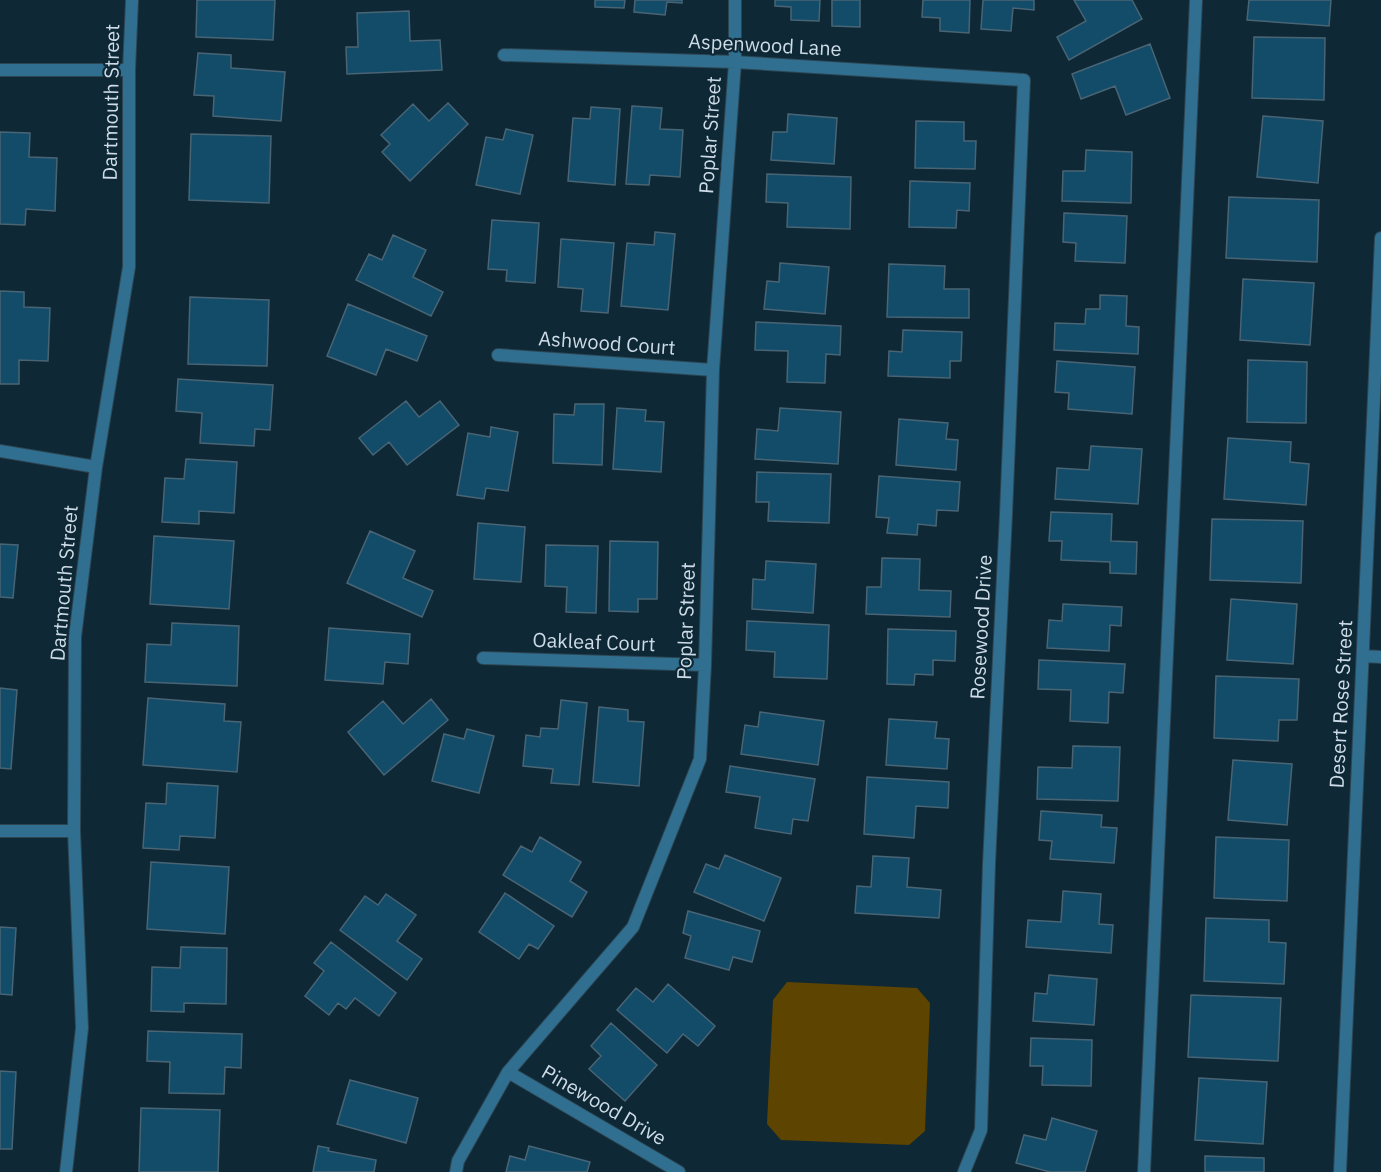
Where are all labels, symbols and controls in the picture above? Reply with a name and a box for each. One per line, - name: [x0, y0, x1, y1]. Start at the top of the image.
- street label: Dartmouth Street: [96, 24, 125, 180]
- street label: Aspenwood Lane: [688, 27, 842, 62]
- street label: Poplar Street: [692, 75, 727, 195]
- street label: Ashwood Court: [538, 324, 676, 361]
- street label: Dartmouth Street: [43, 504, 84, 662]
- street label: Rosewood Drive: [963, 554, 998, 700]
- street label: Poplar Street: [670, 562, 701, 680]
- street label: Desert Rose Street: [1323, 619, 1358, 789]
- street label: Oakleaf Court: [532, 626, 656, 657]
- street label: Pinewood Drive: [537, 1058, 672, 1151]

